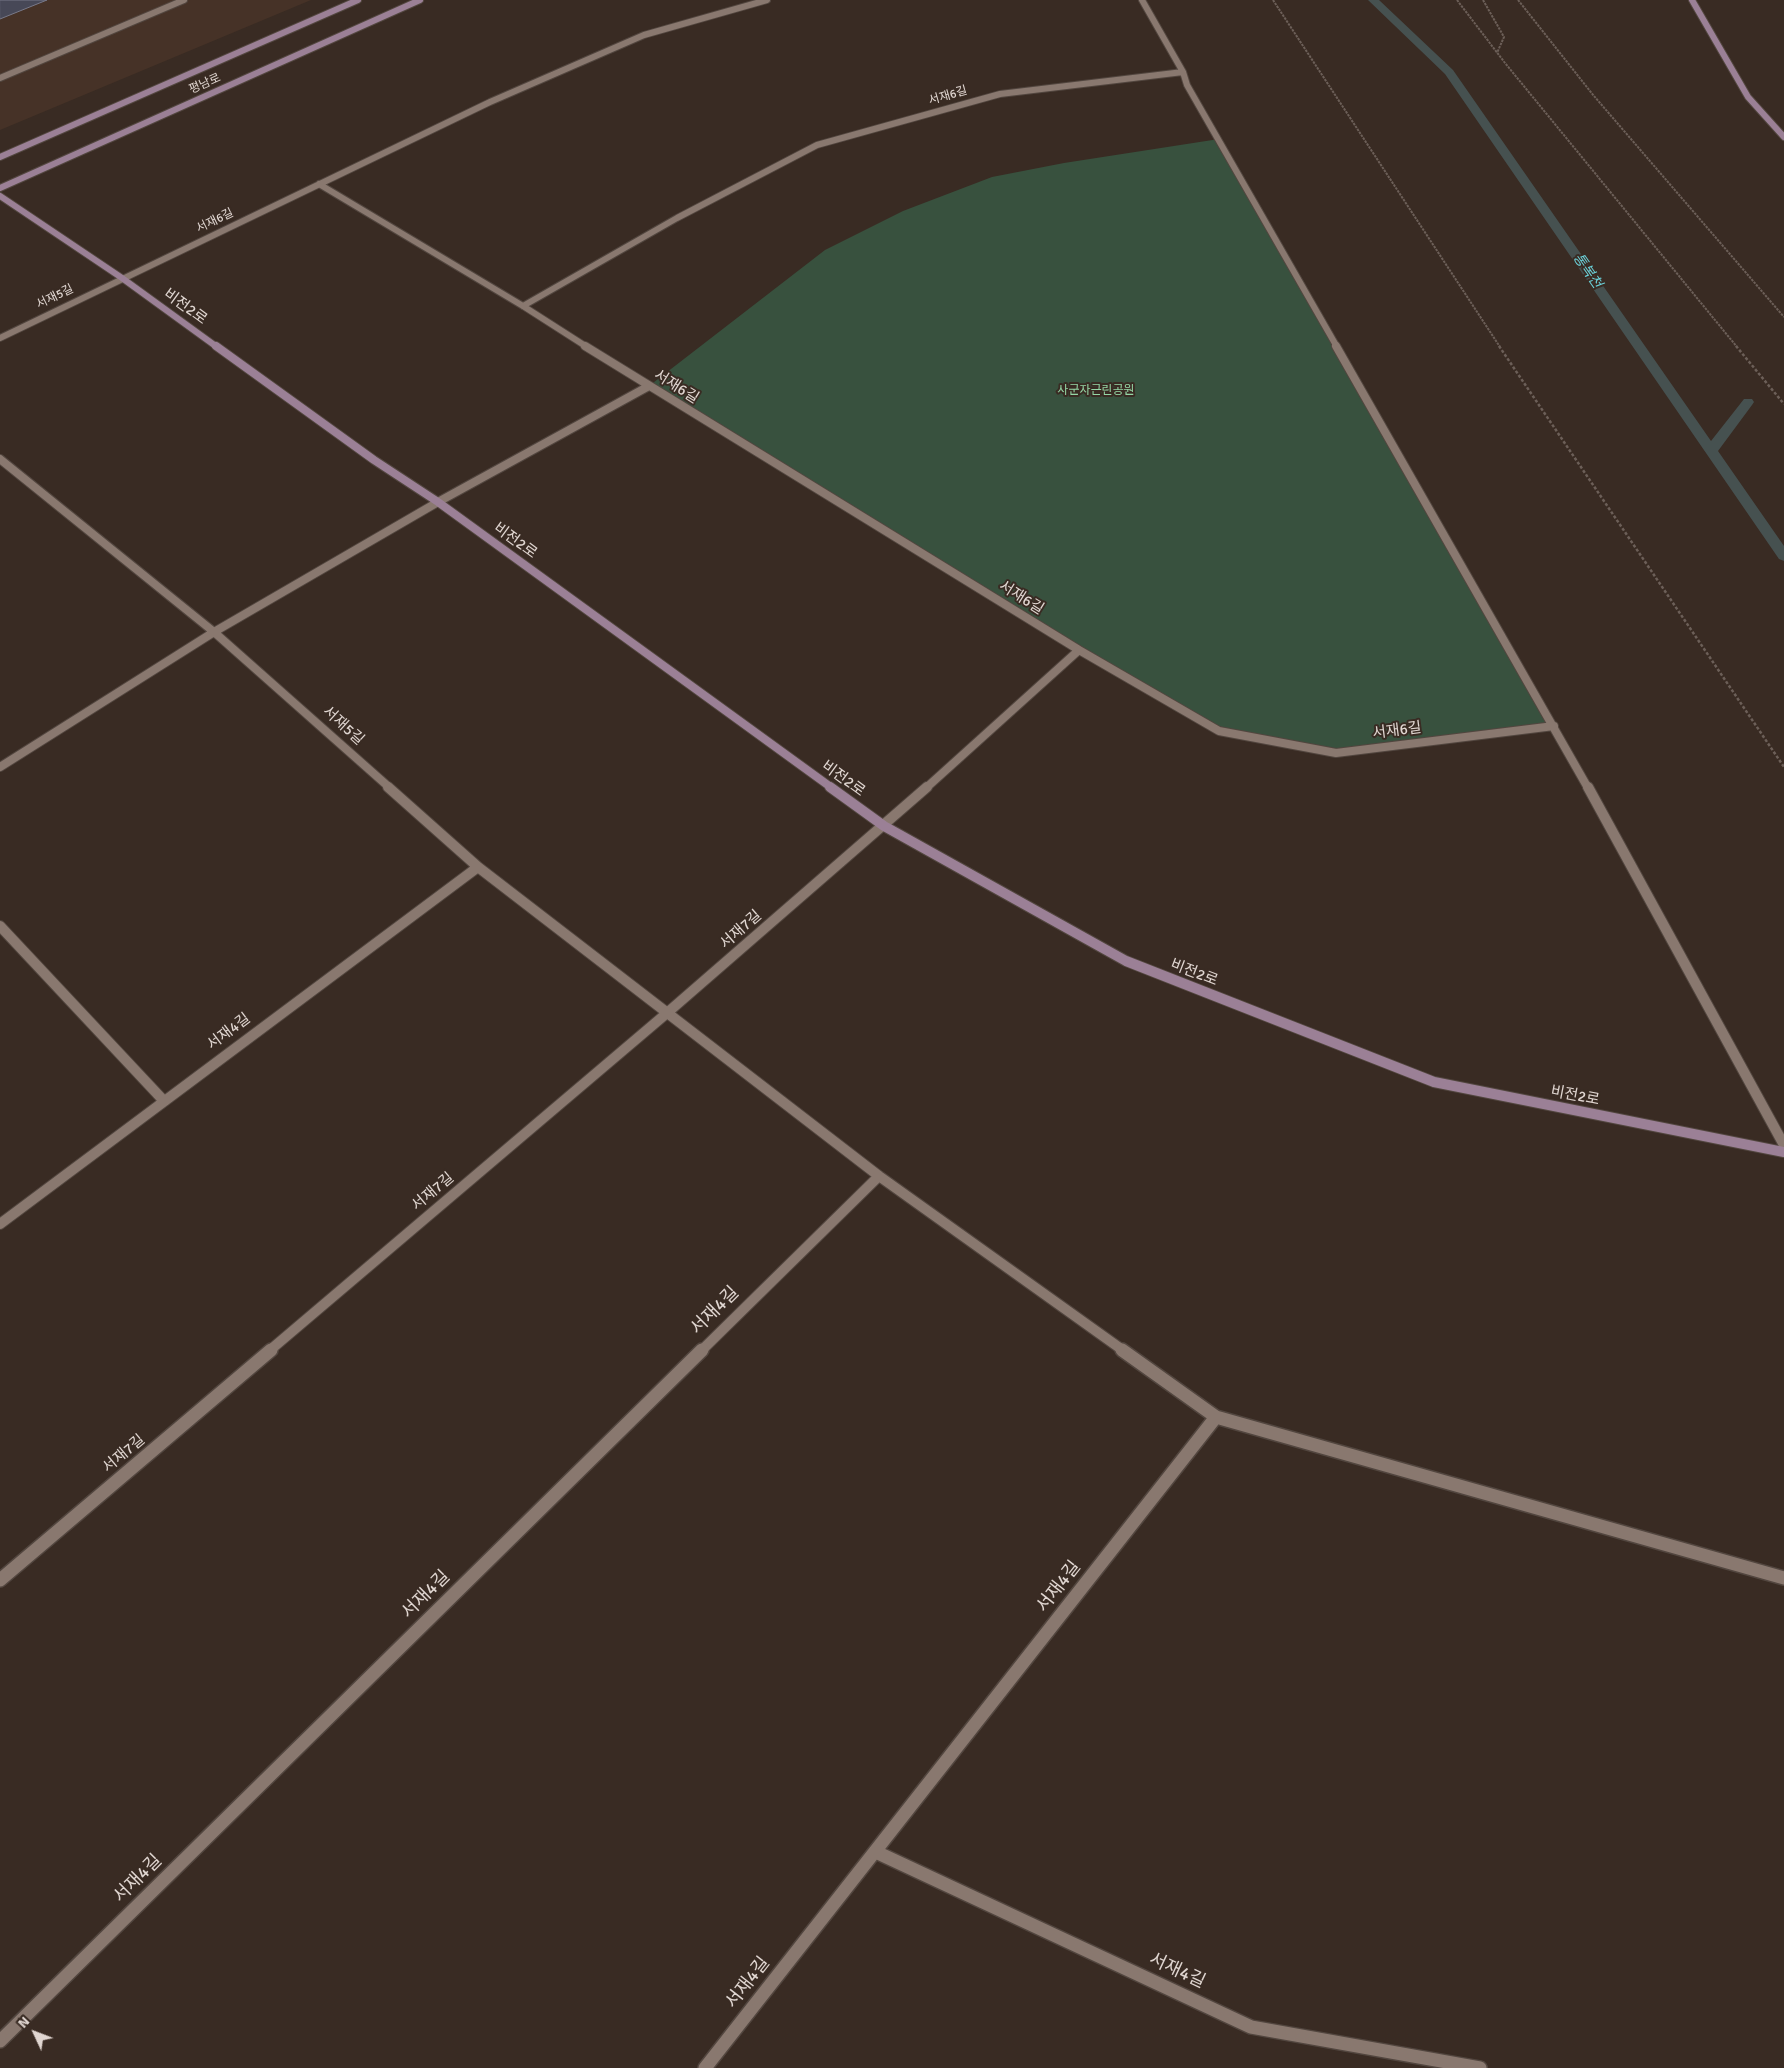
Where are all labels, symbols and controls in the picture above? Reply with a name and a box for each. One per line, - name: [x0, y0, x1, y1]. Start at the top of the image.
- street label: 평남로: [187, 71, 223, 97]
- street label: 서재6길: [927, 84, 969, 108]
- street label: 서재6길: [194, 206, 236, 236]
- water label: 통복천: [1569, 250, 1605, 292]
- street label: 서재5길: [34, 282, 76, 312]
- street label: 비전2로: [160, 285, 210, 329]
- street label: 서재6길: [650, 366, 702, 408]
- park label: 사군자근린공원: [1057, 384, 1135, 398]
- street label: 비전2로: [490, 519, 540, 563]
- street label: 서재6길: [995, 577, 1047, 619]
- street label: 서재5길: [319, 703, 367, 749]
- street label: 서재6길: [1371, 719, 1423, 743]
- street label: 비전2로: [818, 757, 868, 801]
- street label: 서재7길: [716, 907, 766, 953]
- street label: 비전2로: [1168, 956, 1220, 990]
- street label: 서재4길: [204, 1010, 254, 1054]
- street label: 비전2로: [1549, 1082, 1601, 1110]
- street label: 서재7길: [408, 1169, 458, 1215]
- street label: 서재4길: [686, 1282, 744, 1340]
- street label: 서재7길: [99, 1431, 149, 1477]
- street label: 서재4길: [1032, 1557, 1086, 1617]
- street label: 서재4길: [397, 1566, 455, 1624]
- street label: 서재4길: [109, 1850, 167, 1908]
- street label: 서재4길: [1146, 1949, 1208, 1993]
- street label: 서재4길: [721, 1953, 775, 2013]
- north arrow: [10, 2008, 60, 2058]
- text: N: [14, 2013, 33, 2032]

